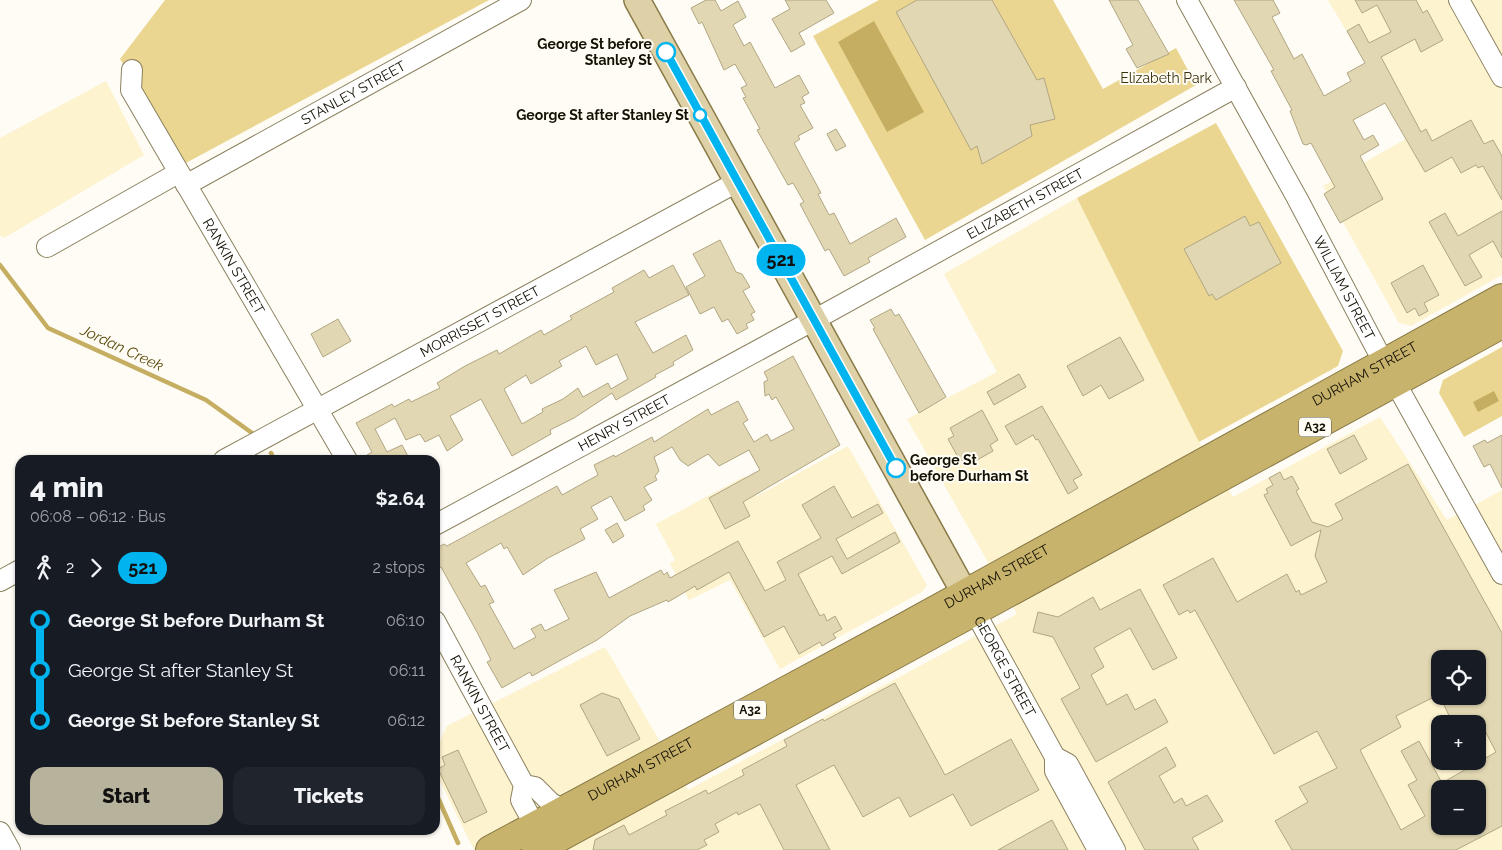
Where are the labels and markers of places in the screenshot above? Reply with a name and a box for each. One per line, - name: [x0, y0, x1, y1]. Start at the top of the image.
- place label: George St before Stanley St: [537, 36, 653, 68]
- marker: George St before Stanley St: [656, 42, 676, 62]
- place label: George St after Stanley St: [516, 107, 690, 123]
- marker: George St after Stanley St: [693, 108, 707, 122]
- place label: George St before Durham St: [910, 452, 1029, 484]
- marker: George St before Durham St: [886, 458, 906, 478]

